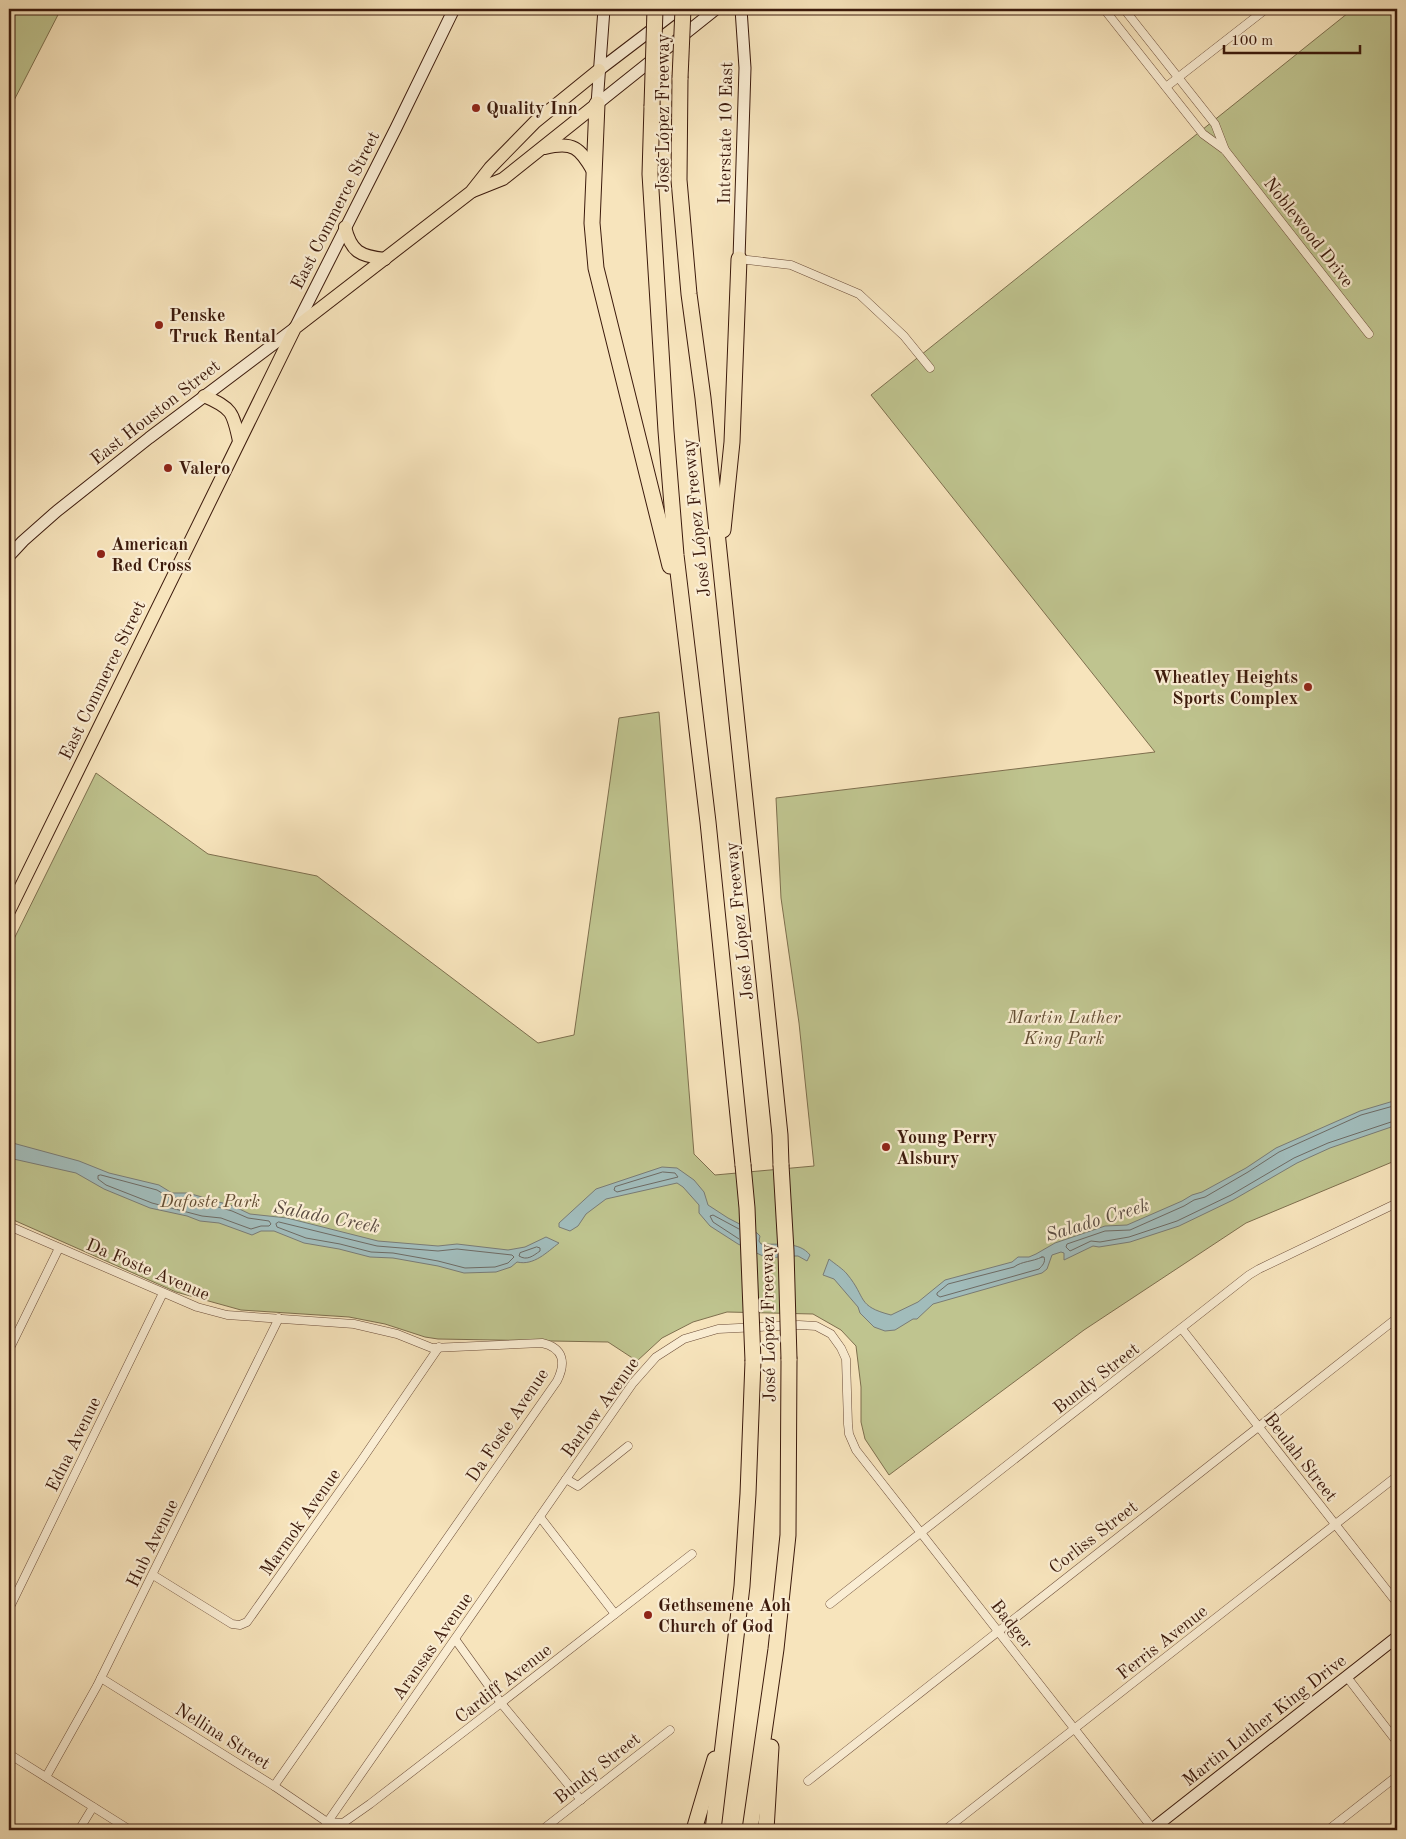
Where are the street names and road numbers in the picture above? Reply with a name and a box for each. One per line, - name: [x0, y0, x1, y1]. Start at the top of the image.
- street label: José López Freeway: [655, 33, 673, 192]
- street label: Interstate 10 East: [716, 61, 736, 205]
- street label: East Commerce Street: [288, 129, 384, 292]
- street label: Noblewood Drive: [1260, 174, 1356, 291]
- street label: East Houston Street: [88, 357, 224, 469]
- street label: José López Freeway: [680, 437, 714, 598]
- street label: East Commerce Street: [57, 598, 149, 763]
- street label: José López Freeway: [723, 840, 757, 1001]
- street label: Da Foste Avenue: [83, 1236, 212, 1304]
- street label: José López Freeway: [759, 1243, 779, 1403]
- street label: Bundy Street: [1050, 1340, 1143, 1418]
- street label: Barlow Avenue: [559, 1354, 643, 1461]
- street label: Da Foste Avenue: [463, 1366, 552, 1485]
- street label: Edna Avenue: [43, 1394, 104, 1495]
- street label: Beulah Street: [1260, 1410, 1340, 1505]
- street label: Marmok Avenue: [257, 1466, 344, 1579]
- street label: Hub Avenue: [124, 1497, 182, 1590]
- street label: Corliss Street: [1046, 1498, 1141, 1578]
- street label: Aransas Avenue: [389, 1590, 476, 1704]
- street label: Badger: [987, 1597, 1036, 1653]
- street label: Ferris Avenue: [1114, 1602, 1211, 1683]
- street label: Cardiff Avenue: [452, 1641, 555, 1727]
- street label: Martin Luther King Drive: [1180, 1652, 1350, 1790]
- street label: Nellina Street: [172, 1701, 273, 1773]
- street label: Bundy Street: [551, 1730, 644, 1808]

